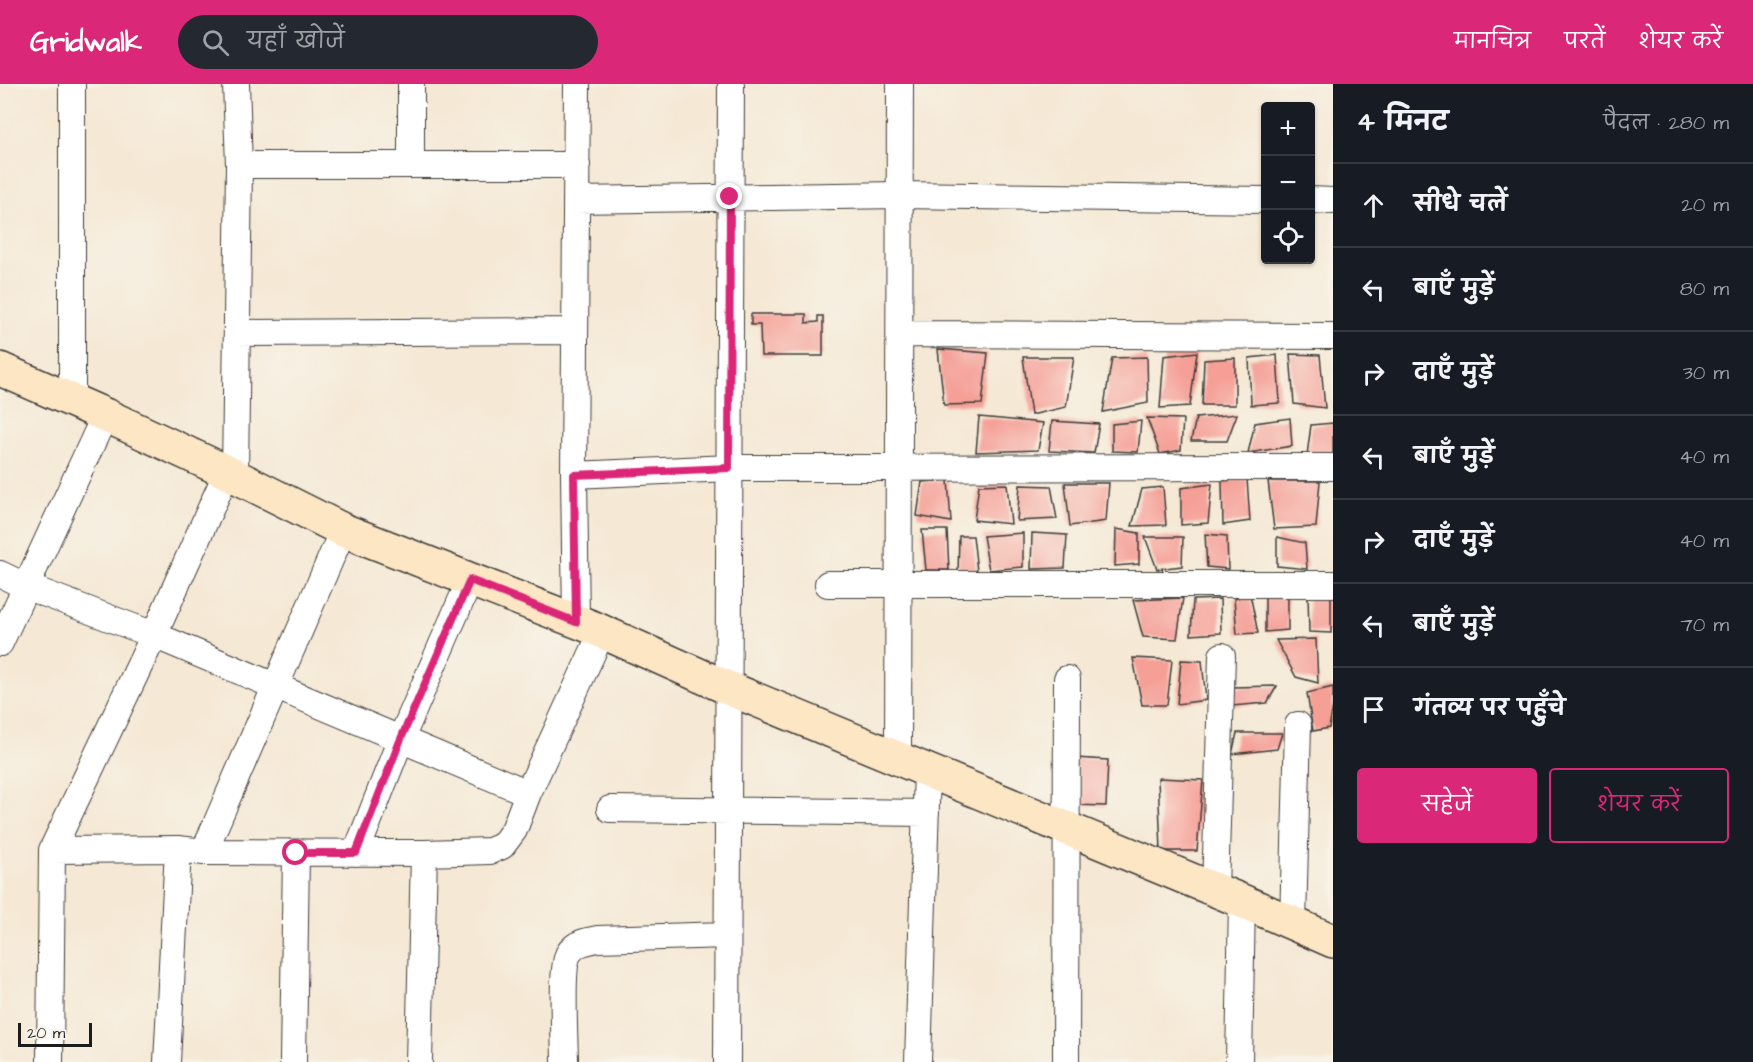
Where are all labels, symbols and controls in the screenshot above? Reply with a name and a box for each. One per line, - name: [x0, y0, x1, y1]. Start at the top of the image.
- search box: [178, 15, 598, 69]
- text: Gridwalk: [30, 23, 142, 62]
- icon: search: [199, 26, 232, 59]
- text: यहाँ खोजें: [247, 26, 345, 57]
- text: मानचित्र: [1454, 27, 1531, 56]
- text: परतें: [1564, 27, 1605, 56]
- text: शेयर करें: [1638, 27, 1723, 56]
- map controls: [1261, 102, 1315, 264]
- button: +: [1261, 102, 1315, 156]
- text: 4 मिनट: [1357, 104, 1448, 140]
- text: पैदल · 280 m: [1603, 109, 1729, 137]
- button: −: [1261, 156, 1315, 210]
- route end: [716, 183, 742, 209]
- icon: ahead: [1357, 189, 1390, 222]
- text: सीधे चलें: [1414, 189, 1507, 220]
- text: 20 m: [1681, 191, 1729, 219]
- button: locate: [1261, 210, 1315, 264]
- icon: left: [1357, 273, 1390, 306]
- text: बाएँ मुड़ें: [1414, 273, 1494, 304]
- text: 80 m: [1680, 275, 1729, 303]
- icon: right: [1357, 357, 1390, 390]
- text: दाएँ मुड़ें: [1414, 357, 1494, 388]
- text: 30 m: [1683, 359, 1729, 387]
- icon: left: [1357, 441, 1390, 474]
- text: बाएँ मुड़ें: [1414, 441, 1494, 472]
- text: 40 m: [1679, 443, 1729, 471]
- icon: right: [1357, 525, 1390, 558]
- text: दाएँ मुड़ें: [1414, 525, 1494, 556]
- text: 40 m: [1679, 527, 1729, 555]
- icon: left: [1357, 609, 1390, 642]
- text: बाएँ मुड़ें: [1414, 609, 1494, 640]
- text: 70 m: [1681, 611, 1729, 639]
- icon: arrive: [1357, 693, 1390, 726]
- text: गंतव्य पर पहुँचे: [1414, 693, 1565, 724]
- button: सहेजें: [1357, 768, 1537, 843]
- button: शेयर करें: [1549, 768, 1729, 843]
- route start: [282, 839, 308, 865]
- scale bar: [18, 1020, 92, 1048]
- text: 20 m: [27, 1022, 65, 1044]

